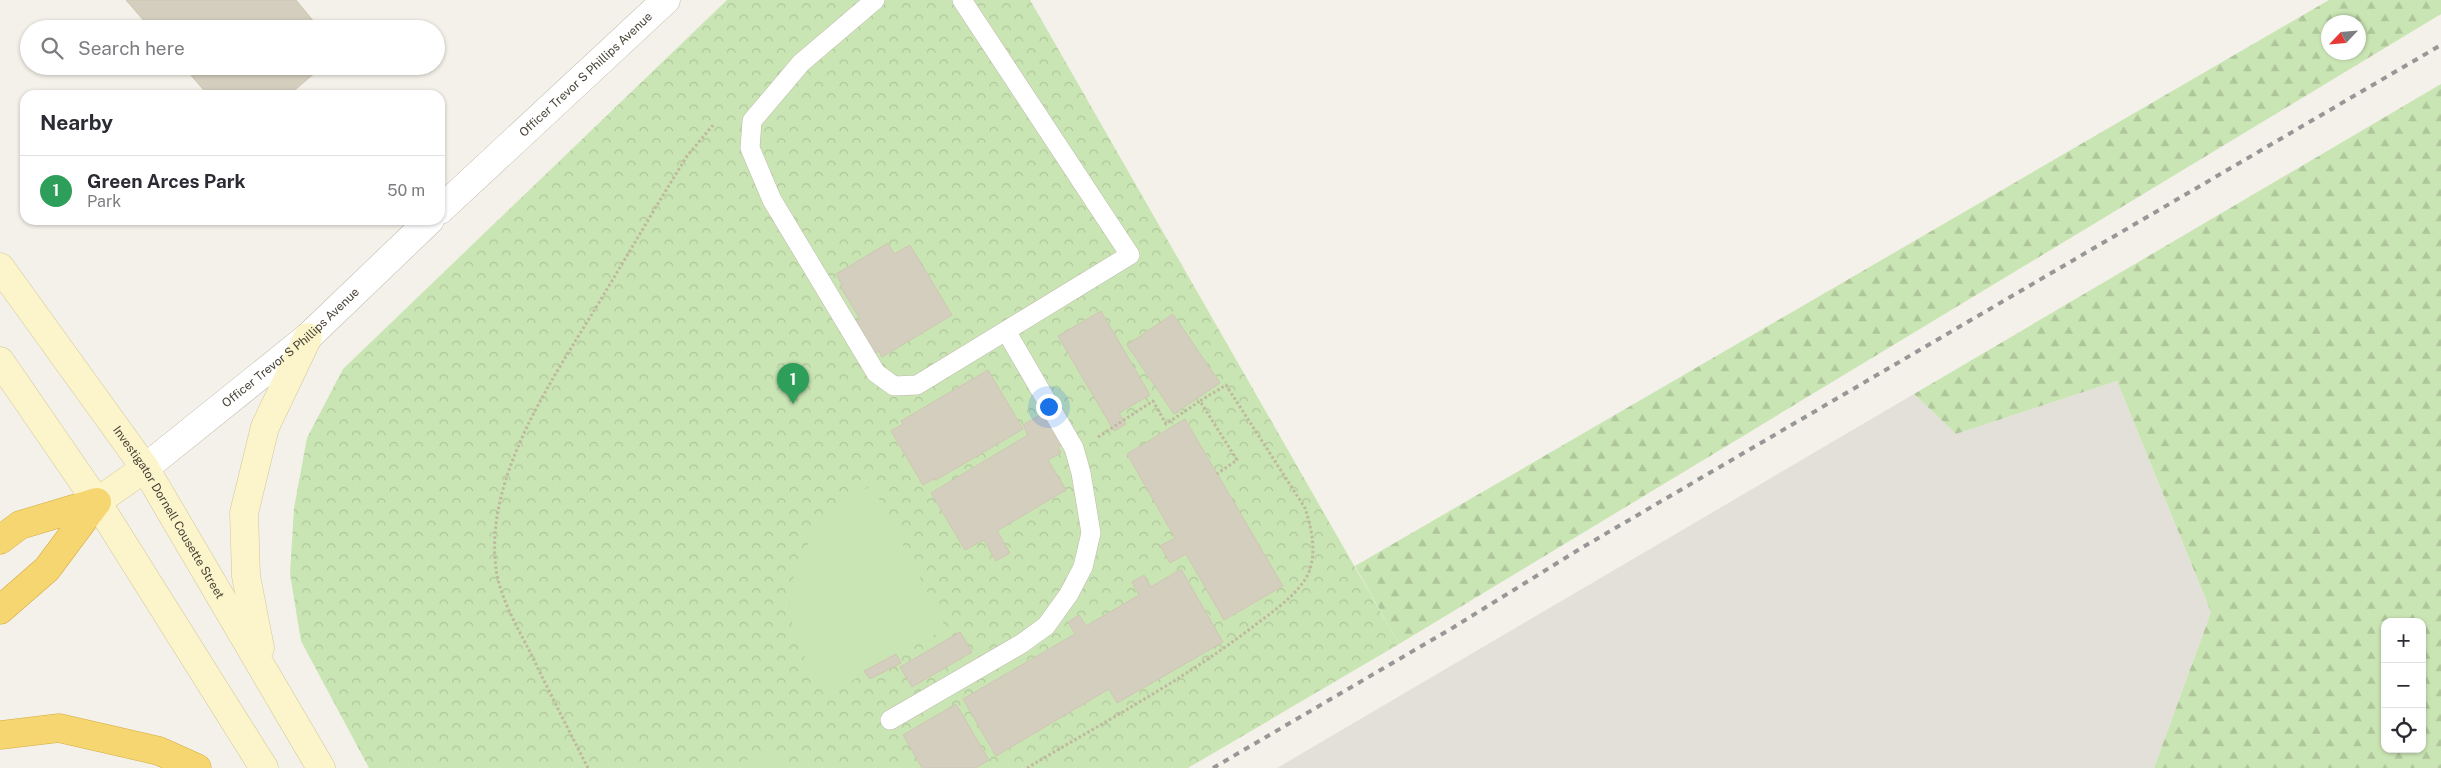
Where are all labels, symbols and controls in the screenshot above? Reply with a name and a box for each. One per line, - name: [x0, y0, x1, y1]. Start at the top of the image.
- street label: Officer Trevor S Phillips Avenue: [516, 9, 655, 140]
- north arrow: [2321, 15, 2366, 60]
- search box: [20, 20, 445, 75]
- icon: search: [38, 34, 66, 62]
- text: Search here: [78, 37, 185, 59]
- text: Nearby: [40, 110, 113, 135]
- text: Green Arces Park: [87, 170, 245, 192]
- text: 1: [53, 181, 59, 200]
- text: 50 m: [387, 181, 425, 200]
- text: Park: [87, 192, 121, 211]
- street label: Officer Trevor S Phillips Avenue: [219, 285, 362, 410]
- pin: 1: [777, 363, 809, 404]
- your location: [1036, 394, 1062, 420]
- street label: Investigator Dornell Cousette Street: [110, 423, 227, 602]
- map controls: [2381, 618, 2426, 753]
- button: +: [2381, 618, 2426, 663]
- button: −: [2381, 663, 2426, 708]
- button: locate: [2381, 708, 2426, 753]

